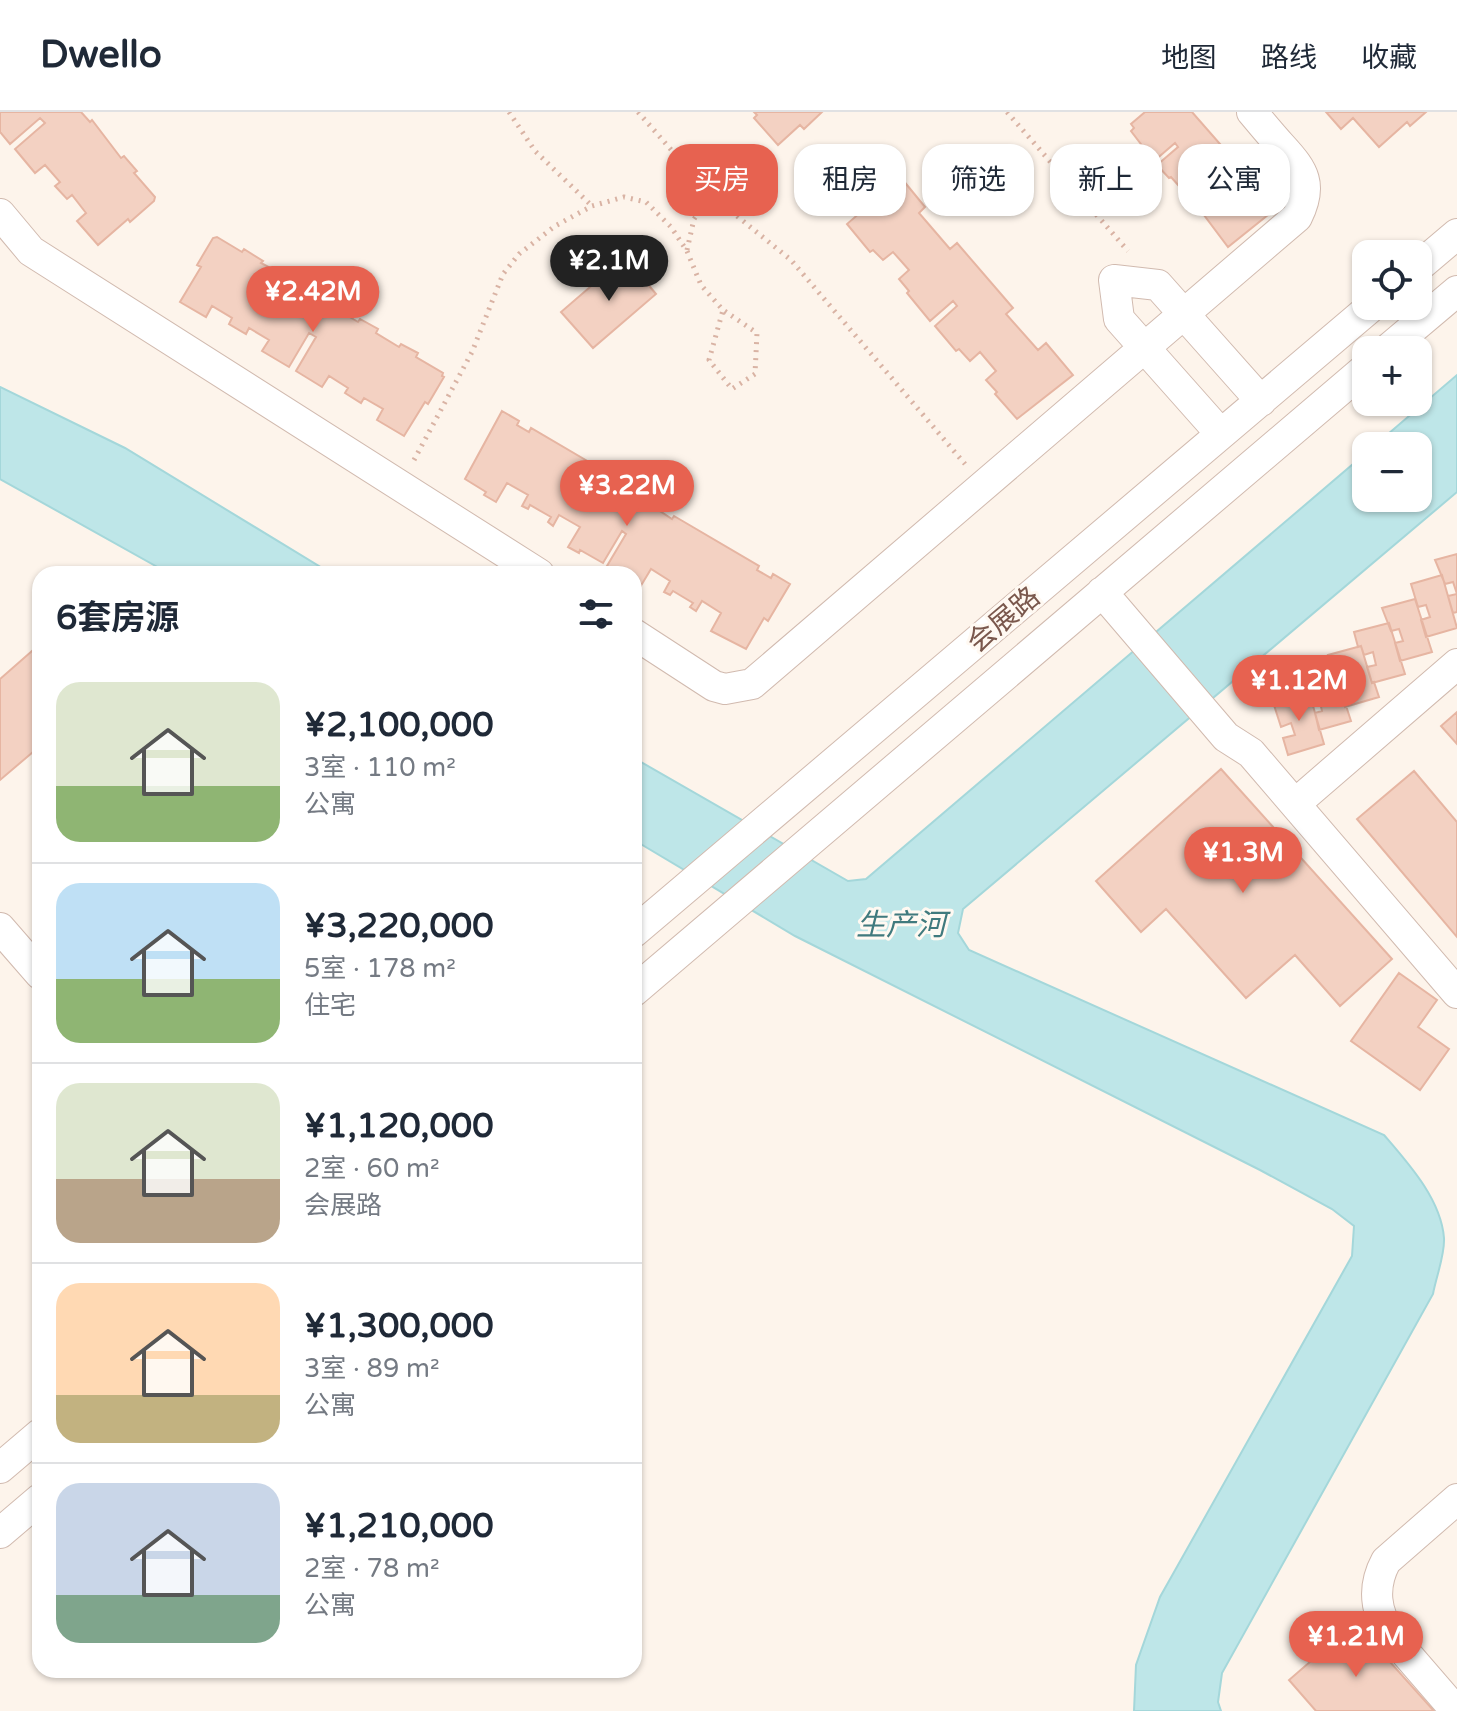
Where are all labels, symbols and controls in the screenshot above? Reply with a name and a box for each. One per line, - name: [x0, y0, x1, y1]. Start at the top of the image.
- text: Dwello: [40, 32, 162, 78]
- text: 地图: [1161, 41, 1217, 75]
- text: 路线: [1261, 41, 1317, 75]
- text: 收藏: [1361, 41, 1417, 75]
- chip: 买房: [666, 144, 778, 216]
- chip: 租房: [794, 144, 906, 216]
- chip: 筛选: [922, 144, 1034, 216]
- chip: 新上: [1050, 144, 1162, 216]
- chip: 公寓: [1178, 144, 1290, 216]
- pin: ¥2.1M: [553, 235, 665, 303]
- map controls: [1352, 240, 1432, 512]
- button: locate: [1352, 240, 1432, 320]
- text: ¥2.1M: [568, 245, 650, 276]
- pin: ¥2.42M: [248, 266, 378, 334]
- text: ¥2.42M: [264, 276, 362, 307]
- button: +: [1352, 336, 1432, 416]
- button: −: [1352, 432, 1432, 512]
- pin: ¥3.22M: [562, 460, 692, 528]
- text: ¥3.22M: [578, 470, 676, 501]
- street label: 会展路: [961, 580, 1047, 660]
- icon: filters: [574, 592, 618, 636]
- text: 6套房源: [56, 598, 179, 639]
- pin: ¥1.12M: [1234, 655, 1364, 723]
- text: ¥1.12M: [1250, 665, 1348, 696]
- text: ¥2,100,000: [304, 705, 494, 746]
- icon: home: [120, 714, 216, 810]
- text: 3室 · 110 m²: [304, 752, 456, 783]
- text: 公寓: [304, 789, 356, 820]
- pin: ¥1.3M: [1187, 827, 1299, 895]
- text: ¥1.3M: [1202, 837, 1284, 868]
- text: ¥3,220,000: [304, 906, 494, 947]
- water label: 生产河: [856, 907, 951, 944]
- icon: home: [120, 915, 216, 1011]
- text: 5室 · 178 m²: [304, 953, 456, 984]
- text: 住宅: [304, 990, 356, 1021]
- text: ¥1,120,000: [304, 1106, 494, 1147]
- icon: home: [120, 1115, 216, 1211]
- text: 2室 · 60 m²: [304, 1153, 440, 1184]
- text: 会展路: [304, 1190, 382, 1221]
- text: ¥1,300,000: [304, 1306, 494, 1347]
- icon: home: [120, 1315, 216, 1411]
- text: 3室 · 89 m²: [304, 1353, 440, 1384]
- text: 公寓: [304, 1390, 356, 1421]
- text: ¥1,210,000: [304, 1506, 494, 1547]
- icon: home: [120, 1515, 216, 1611]
- text: 2室 · 78 m²: [304, 1553, 440, 1584]
- text: 公寓: [304, 1590, 356, 1621]
- pin: ¥1.21M: [1291, 1611, 1421, 1679]
- text: ¥1.21M: [1307, 1621, 1405, 1652]

